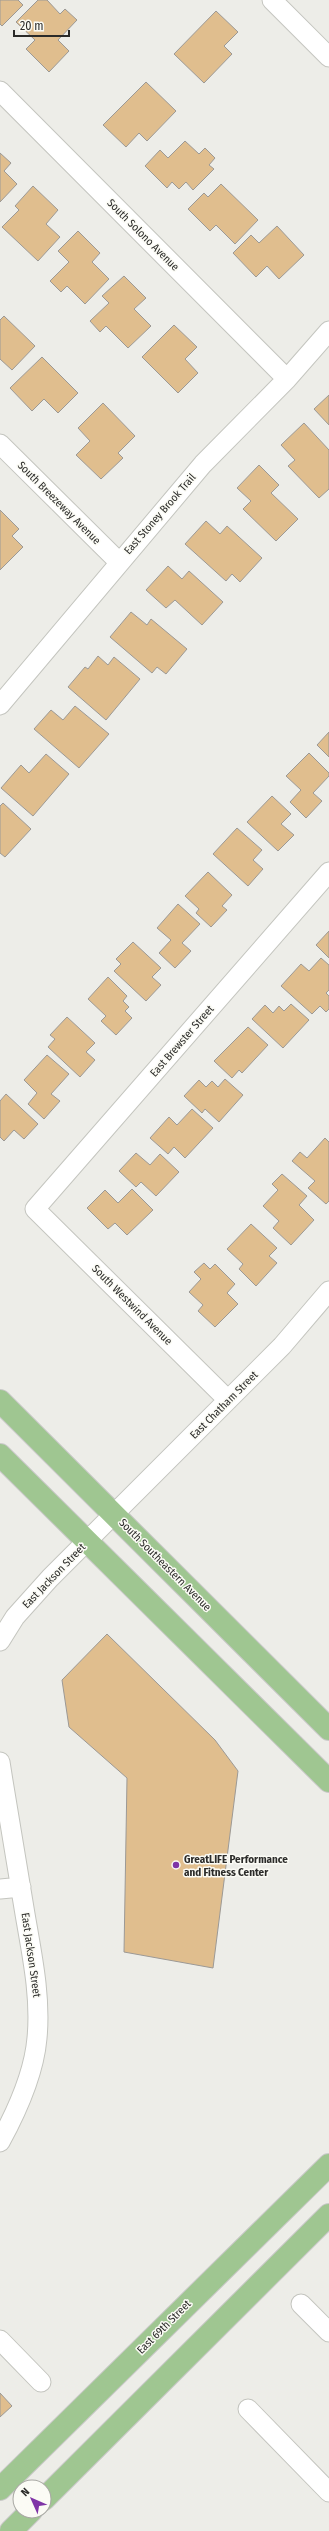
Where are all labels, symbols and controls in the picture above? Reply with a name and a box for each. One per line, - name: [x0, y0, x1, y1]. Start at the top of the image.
- scale bar: [14, 12, 69, 38]
- text: 20 m: [20, 19, 44, 33]
- street label: South Solono Avenue: [104, 196, 182, 274]
- street label: South Breezeway Avenue: [15, 459, 103, 547]
- street label: East Stoney Brook Trail: [121, 471, 199, 557]
- street label: East Brewster Street: [147, 1002, 217, 1079]
- street label: South Westwind Avenue: [89, 1262, 175, 1348]
- street label: East Chatham Street: [187, 1368, 261, 1442]
- street label: South Southeastern Avenue: [116, 1516, 214, 1614]
- street label: East Jackson Street: [20, 1541, 89, 1611]
- place label: GreatLIFE Performance and Fitness Center: [184, 1853, 288, 1879]
- marker: GreatLIFE Performance and Fitness Center: [171, 1860, 181, 1870]
- street label: East Jackson Street: [19, 1912, 43, 1999]
- street label: East 69th Street: [134, 2297, 194, 2357]
- north arrow: [12, 2479, 52, 2519]
- text: N: [18, 2485, 32, 2499]

